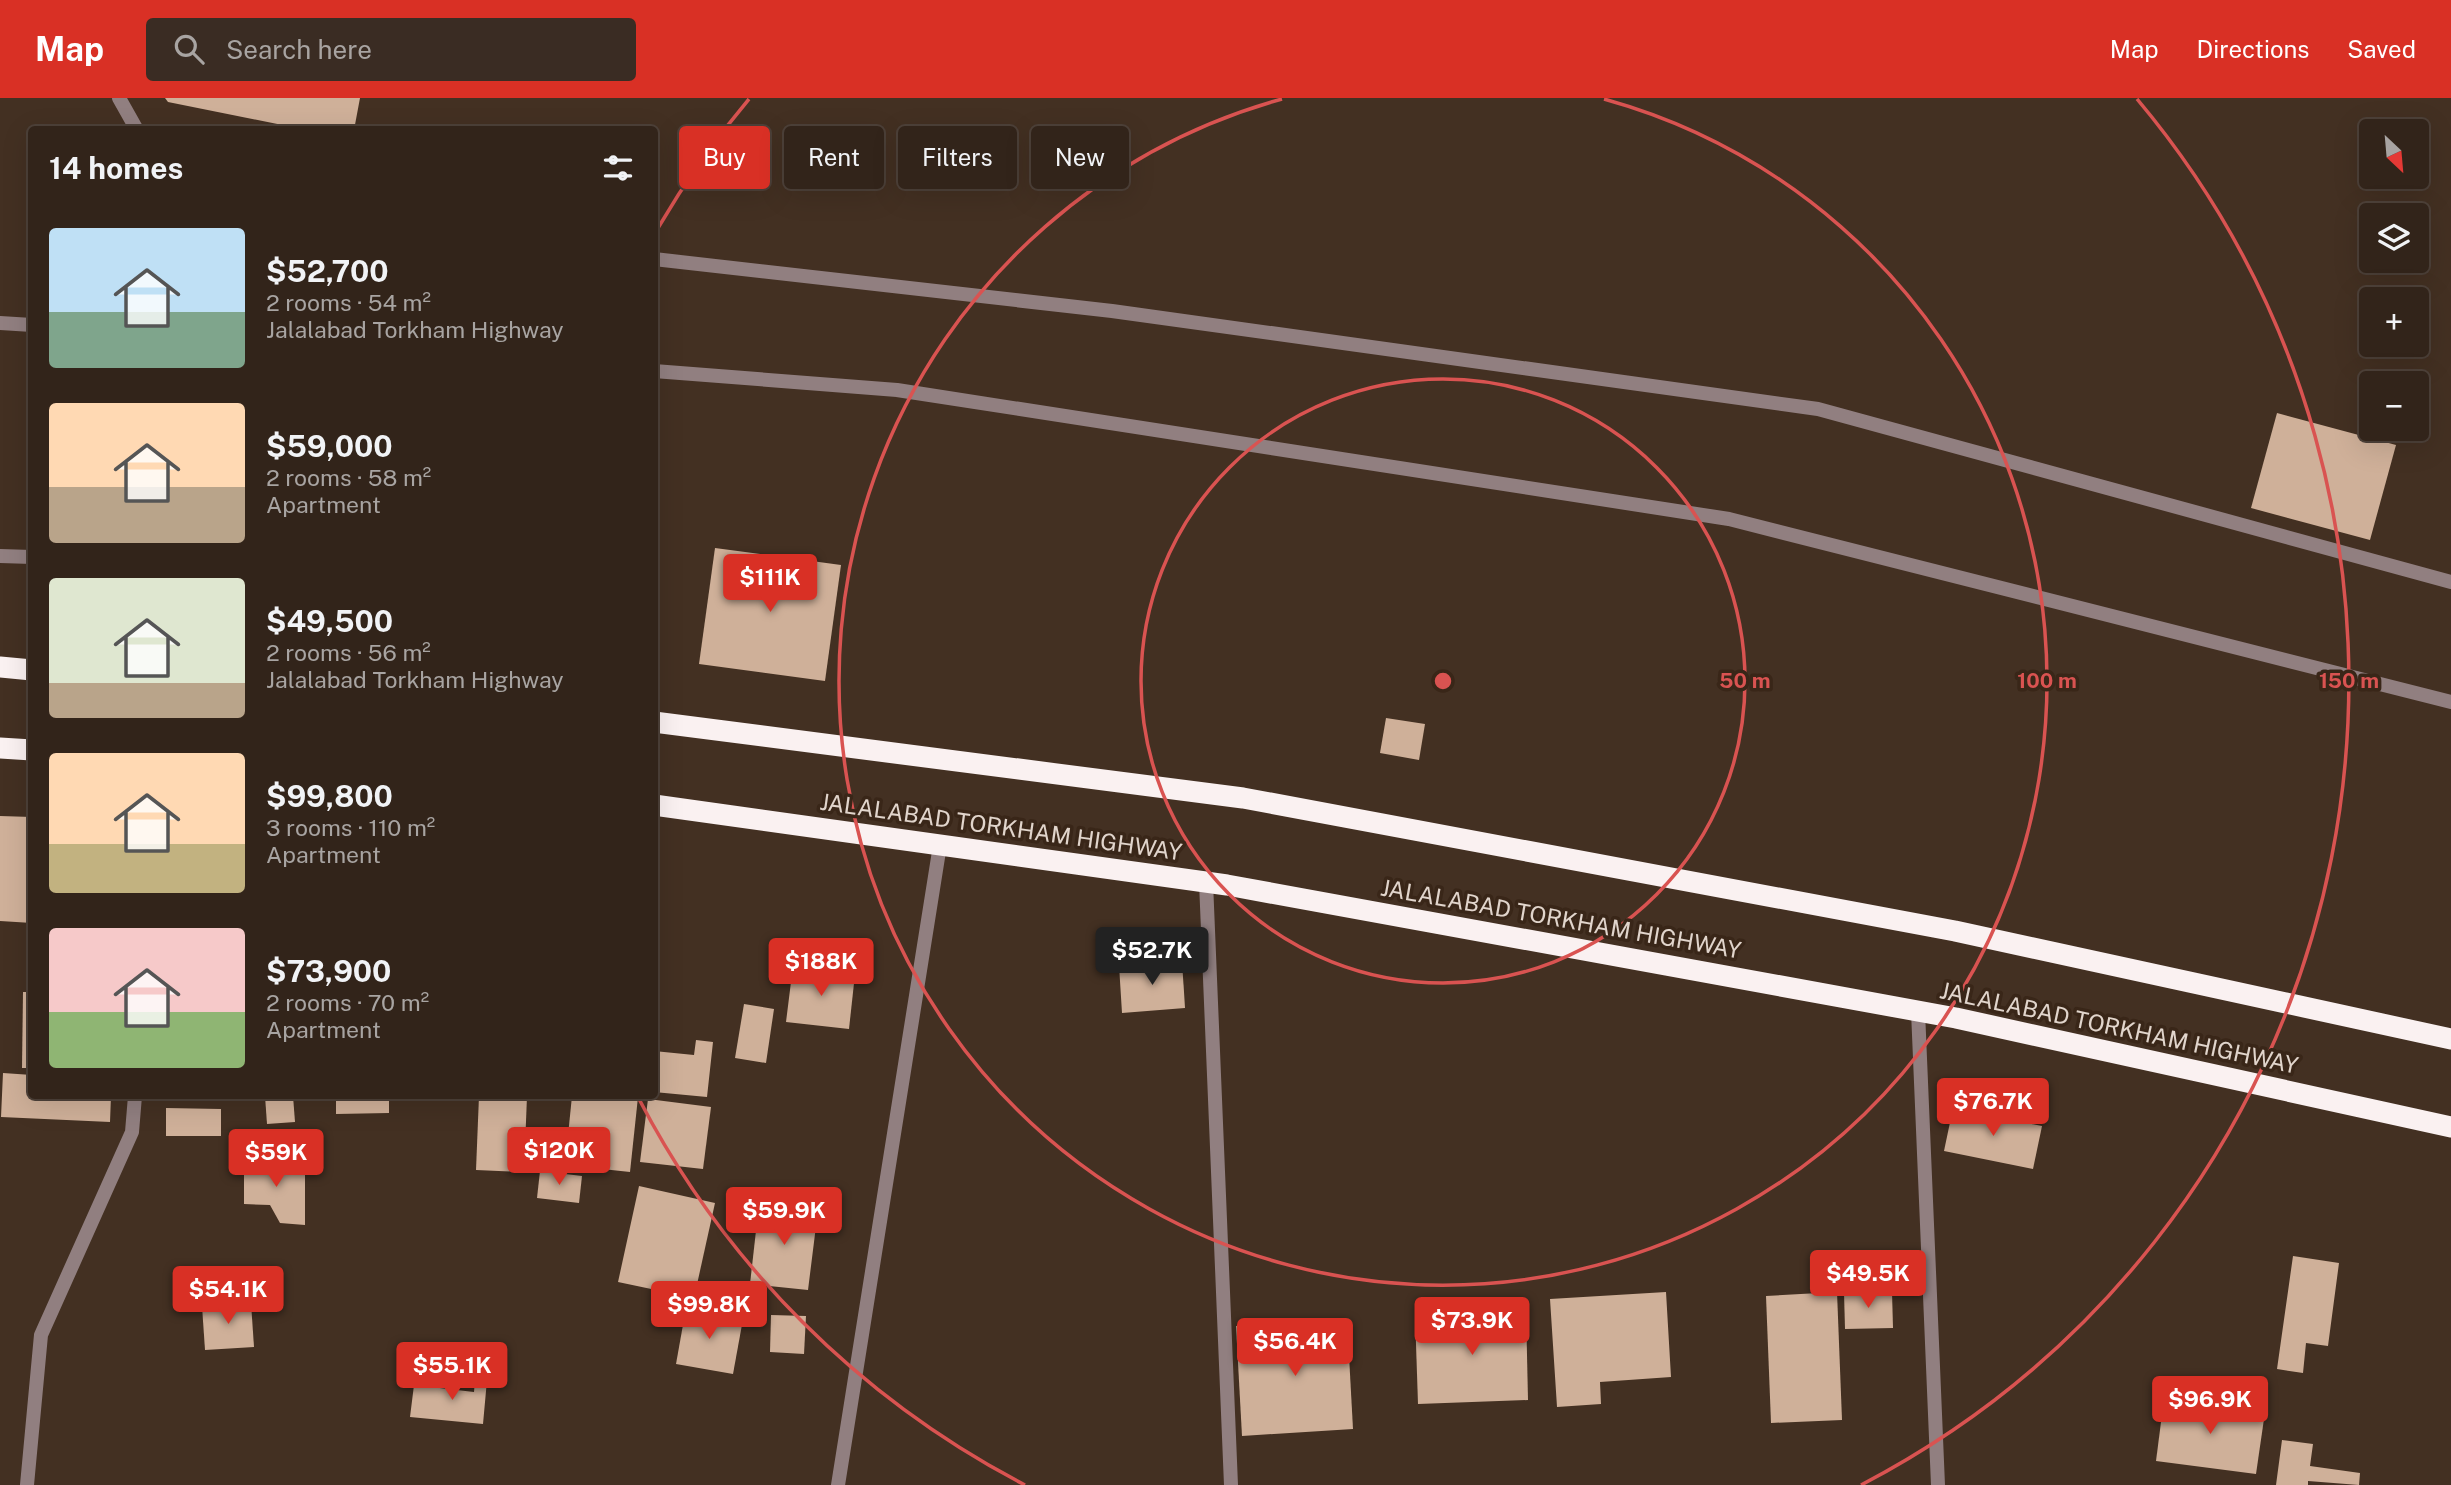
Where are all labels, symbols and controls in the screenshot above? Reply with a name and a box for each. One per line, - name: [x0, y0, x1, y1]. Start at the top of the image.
- search box: [146, 18, 636, 81]
- text: Map: [35, 30, 104, 68]
- icon: search: [170, 30, 208, 68]
- text: Search here: [226, 34, 372, 65]
- text: Map: [2110, 35, 2159, 63]
- text: Directions: [2197, 35, 2309, 63]
- text: Saved: [2347, 35, 2416, 63]
- north arrow: [2359, 119, 2429, 189]
- map controls: [2359, 119, 2429, 441]
- chip: Buy: [679, 126, 770, 189]
- chip: Rent: [784, 126, 884, 189]
- chip: Filters: [898, 126, 1017, 189]
- chip: New: [1031, 126, 1129, 189]
- icon: filters: [599, 149, 637, 187]
- text: 14 homes: [49, 150, 183, 186]
- button: layers: [2359, 203, 2429, 273]
- text: $52,700: [266, 253, 389, 289]
- icon: home: [105, 256, 189, 340]
- button: +: [2359, 287, 2429, 357]
- text: 2 rooms · 54 m²: [266, 289, 431, 316]
- text: Jalalabad Torkham Highway: [266, 316, 564, 343]
- button: −: [2359, 371, 2429, 441]
- text: $59,000: [266, 428, 393, 464]
- icon: home: [105, 431, 189, 515]
- text: 2 rooms · 58 m²: [266, 464, 431, 491]
- text: Apartment: [266, 491, 381, 518]
- pin: $111K: [721, 554, 819, 614]
- text: $111K: [739, 563, 801, 590]
- text: $49,500: [266, 603, 393, 639]
- icon: home: [105, 606, 189, 690]
- text: 2 rooms · 56 m²: [266, 639, 431, 666]
- text: Jalalabad Torkham Highway: [266, 666, 564, 693]
- text: 50 m: [1719, 668, 1771, 693]
- text: 100 m: [2017, 668, 2077, 693]
- text: 150 m: [2319, 668, 2379, 693]
- centre of rings: [1431, 669, 1455, 693]
- text: $99,800: [266, 778, 393, 814]
- icon: home: [105, 781, 189, 865]
- street label: JALALABAD TORKHAM HIGHWAY: [818, 788, 1184, 865]
- text: 3 rooms · 110 m²: [266, 814, 435, 841]
- text: Apartment: [266, 841, 381, 868]
- street label: JALALABAD TORKHAM HIGHWAY: [1379, 873, 1743, 964]
- pin: $52.7K: [1095, 928, 1209, 987]
- text: $52.7K: [1112, 936, 1193, 963]
- pin: $188K: [772, 939, 870, 998]
- text: $188K: [785, 947, 857, 974]
- text: $73,900: [266, 953, 391, 989]
- icon: home: [105, 956, 189, 1040]
- street label: JALALABAD TORKHAM HIGHWAY: [1938, 976, 2301, 1079]
- text: 2 rooms · 70 m²: [266, 989, 429, 1016]
- text: Apartment: [266, 1016, 381, 1043]
- pin: $76.7K: [1936, 1079, 2050, 1138]
- text: $76.7K: [1953, 1087, 2033, 1114]
- pin: $120K: [510, 1128, 608, 1187]
- pin: $59K: [235, 1130, 317, 1189]
- text: $120K: [523, 1136, 595, 1163]
- text: $59K: [245, 1138, 307, 1165]
- pin: $59.9K: [727, 1188, 841, 1247]
- text: $59.9K: [742, 1196, 826, 1223]
- pin: $49.5K: [1811, 1250, 1925, 1310]
- text: $49.5K: [1826, 1259, 1910, 1286]
- pin: $54.1K: [171, 1266, 285, 1326]
- text: $54.1K: [189, 1275, 267, 1302]
- pin: $99.8K: [652, 1282, 766, 1341]
- text: $99.8K: [667, 1290, 751, 1317]
- pin: $73.9K: [1415, 1298, 1529, 1357]
- text: $73.9K: [1431, 1306, 1513, 1333]
- pin: $56.4K: [1238, 1318, 1352, 1378]
- text: $56.4K: [1253, 1327, 1337, 1354]
- pin: $55.1K: [395, 1342, 509, 1402]
- text: $55.1K: [412, 1351, 492, 1378]
- pin: $96.9K: [2153, 1376, 2267, 1436]
- text: $96.9K: [2168, 1385, 2252, 1412]

